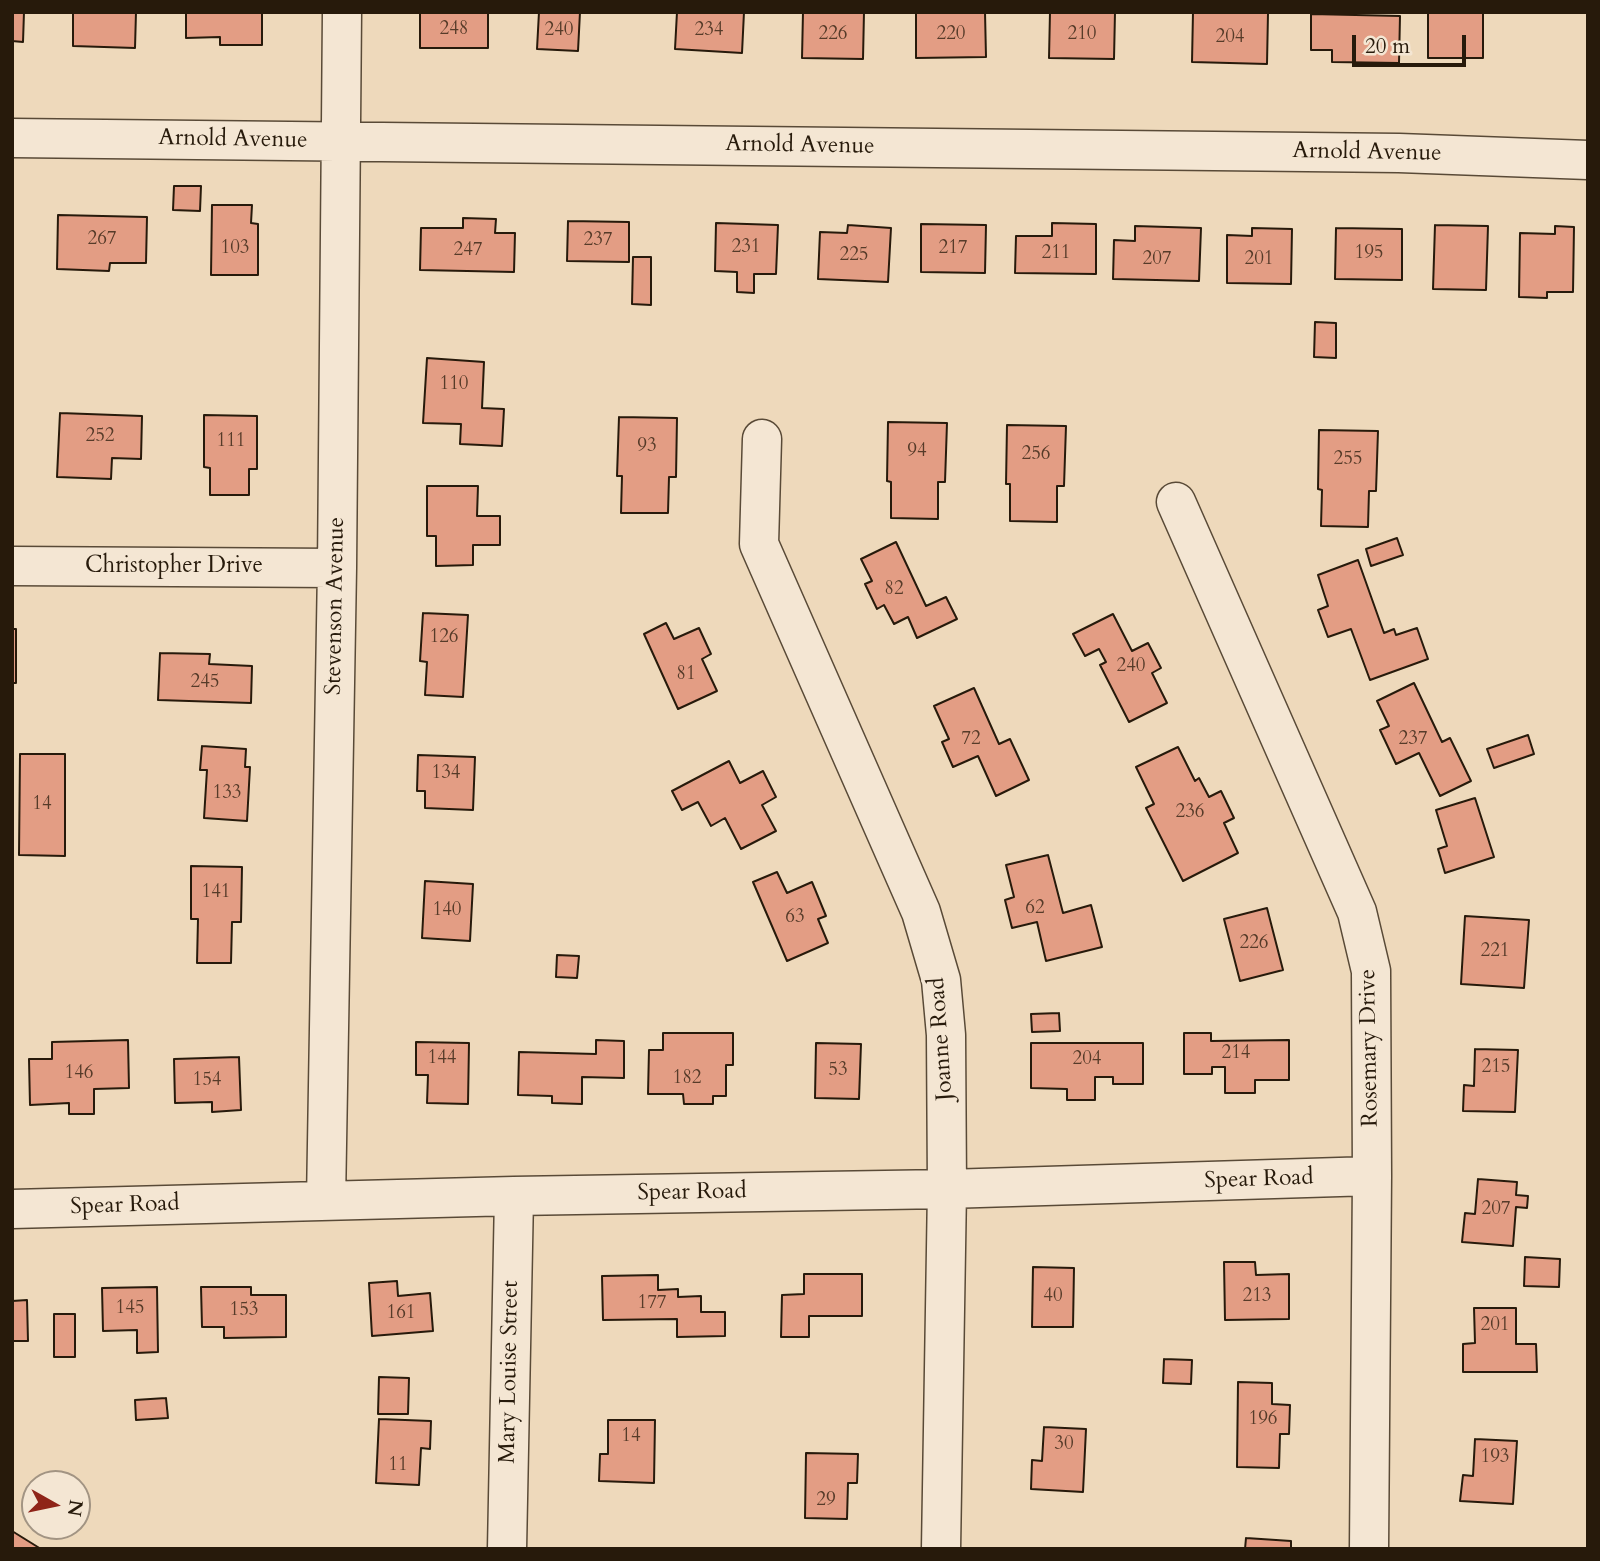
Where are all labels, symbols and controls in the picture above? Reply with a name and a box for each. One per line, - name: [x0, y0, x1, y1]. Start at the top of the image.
- house number: 248: [439, 19, 469, 41]
- house number: 240: [544, 20, 574, 42]
- house number: 234: [694, 20, 724, 42]
- scale bar: [1355, 21, 1469, 65]
- house number: 226: [818, 24, 848, 46]
- house number: 220: [936, 24, 966, 46]
- house number: 210: [1067, 24, 1097, 46]
- house number: 204: [1215, 27, 1245, 49]
- text: 20 m: [1365, 32, 1410, 61]
- street label: Arnold Avenue: [158, 125, 308, 155]
- street label: Arnold Avenue: [725, 131, 875, 161]
- street label: Arnold Avenue: [1292, 138, 1442, 168]
- house number: 267: [87, 229, 117, 251]
- house number: 237: [583, 230, 613, 252]
- house number: 231: [731, 237, 761, 259]
- house number: 103: [220, 238, 250, 260]
- house number: 217: [938, 238, 968, 260]
- house number: 247: [453, 240, 483, 262]
- house number: 211: [1041, 243, 1071, 265]
- house number: 195: [1354, 243, 1384, 265]
- house number: 225: [839, 245, 869, 267]
- house number: 207: [1142, 249, 1172, 271]
- house number: 201: [1244, 249, 1274, 271]
- house number: 110: [439, 374, 469, 396]
- house number: 252: [85, 426, 115, 448]
- house number: 111: [216, 431, 246, 453]
- house number: 93: [637, 436, 657, 458]
- house number: 94: [907, 441, 927, 463]
- house number: 256: [1021, 444, 1051, 466]
- house number: 255: [1333, 449, 1363, 471]
- street label: Stevenson Avenue: [321, 517, 351, 695]
- street label: Christopher Drive: [85, 553, 263, 581]
- house number: 82: [884, 579, 904, 601]
- house number: 126: [429, 627, 459, 649]
- house number: 240: [1116, 656, 1146, 678]
- house number: 81: [676, 664, 696, 686]
- house number: 245: [190, 672, 220, 694]
- house number: 72: [961, 729, 981, 751]
- house number: 237: [1398, 729, 1428, 751]
- house number: 134: [431, 763, 461, 785]
- house number: 133: [212, 783, 242, 805]
- house number: 14: [32, 794, 52, 816]
- house number: 236: [1175, 802, 1205, 824]
- house number: 141: [201, 882, 231, 904]
- house number: 62: [1025, 898, 1045, 920]
- house number: 140: [432, 900, 462, 922]
- house number: 63: [785, 907, 805, 929]
- house number: 226: [1239, 933, 1269, 955]
- house number: 221: [1480, 941, 1510, 963]
- street label: Rosemary Drive: [1355, 969, 1385, 1127]
- street label: Joanne Road: [924, 976, 960, 1102]
- house number: 214: [1221, 1043, 1251, 1065]
- house number: 144: [427, 1048, 457, 1070]
- house number: 204: [1072, 1049, 1102, 1071]
- house number: 215: [1481, 1057, 1511, 1079]
- house number: 53: [828, 1060, 848, 1082]
- house number: 146: [64, 1063, 94, 1085]
- house number: 182: [672, 1068, 702, 1090]
- house number: 154: [192, 1070, 222, 1092]
- street label: Spear Road: [1204, 1164, 1314, 1196]
- street label: Spear Road: [637, 1178, 747, 1208]
- street label: Spear Road: [70, 1190, 180, 1222]
- house number: 207: [1481, 1199, 1511, 1221]
- street label: Mary Louise Street: [495, 1280, 525, 1464]
- house number: 40: [1043, 1286, 1063, 1308]
- house number: 213: [1242, 1286, 1272, 1308]
- house number: 177: [637, 1293, 667, 1315]
- house number: 145: [115, 1298, 145, 1320]
- house number: 153: [229, 1300, 259, 1322]
- house number: 161: [386, 1303, 416, 1325]
- house number: 201: [1480, 1315, 1510, 1337]
- house number: 196: [1248, 1409, 1278, 1431]
- house number: 14: [621, 1426, 641, 1448]
- house number: 30: [1054, 1434, 1074, 1456]
- house number: 193: [1480, 1447, 1510, 1469]
- house number: 11: [388, 1455, 408, 1477]
- north arrow: [21, 1470, 91, 1540]
- house number: 29: [816, 1490, 836, 1512]
- text: N: [61, 1498, 89, 1518]

